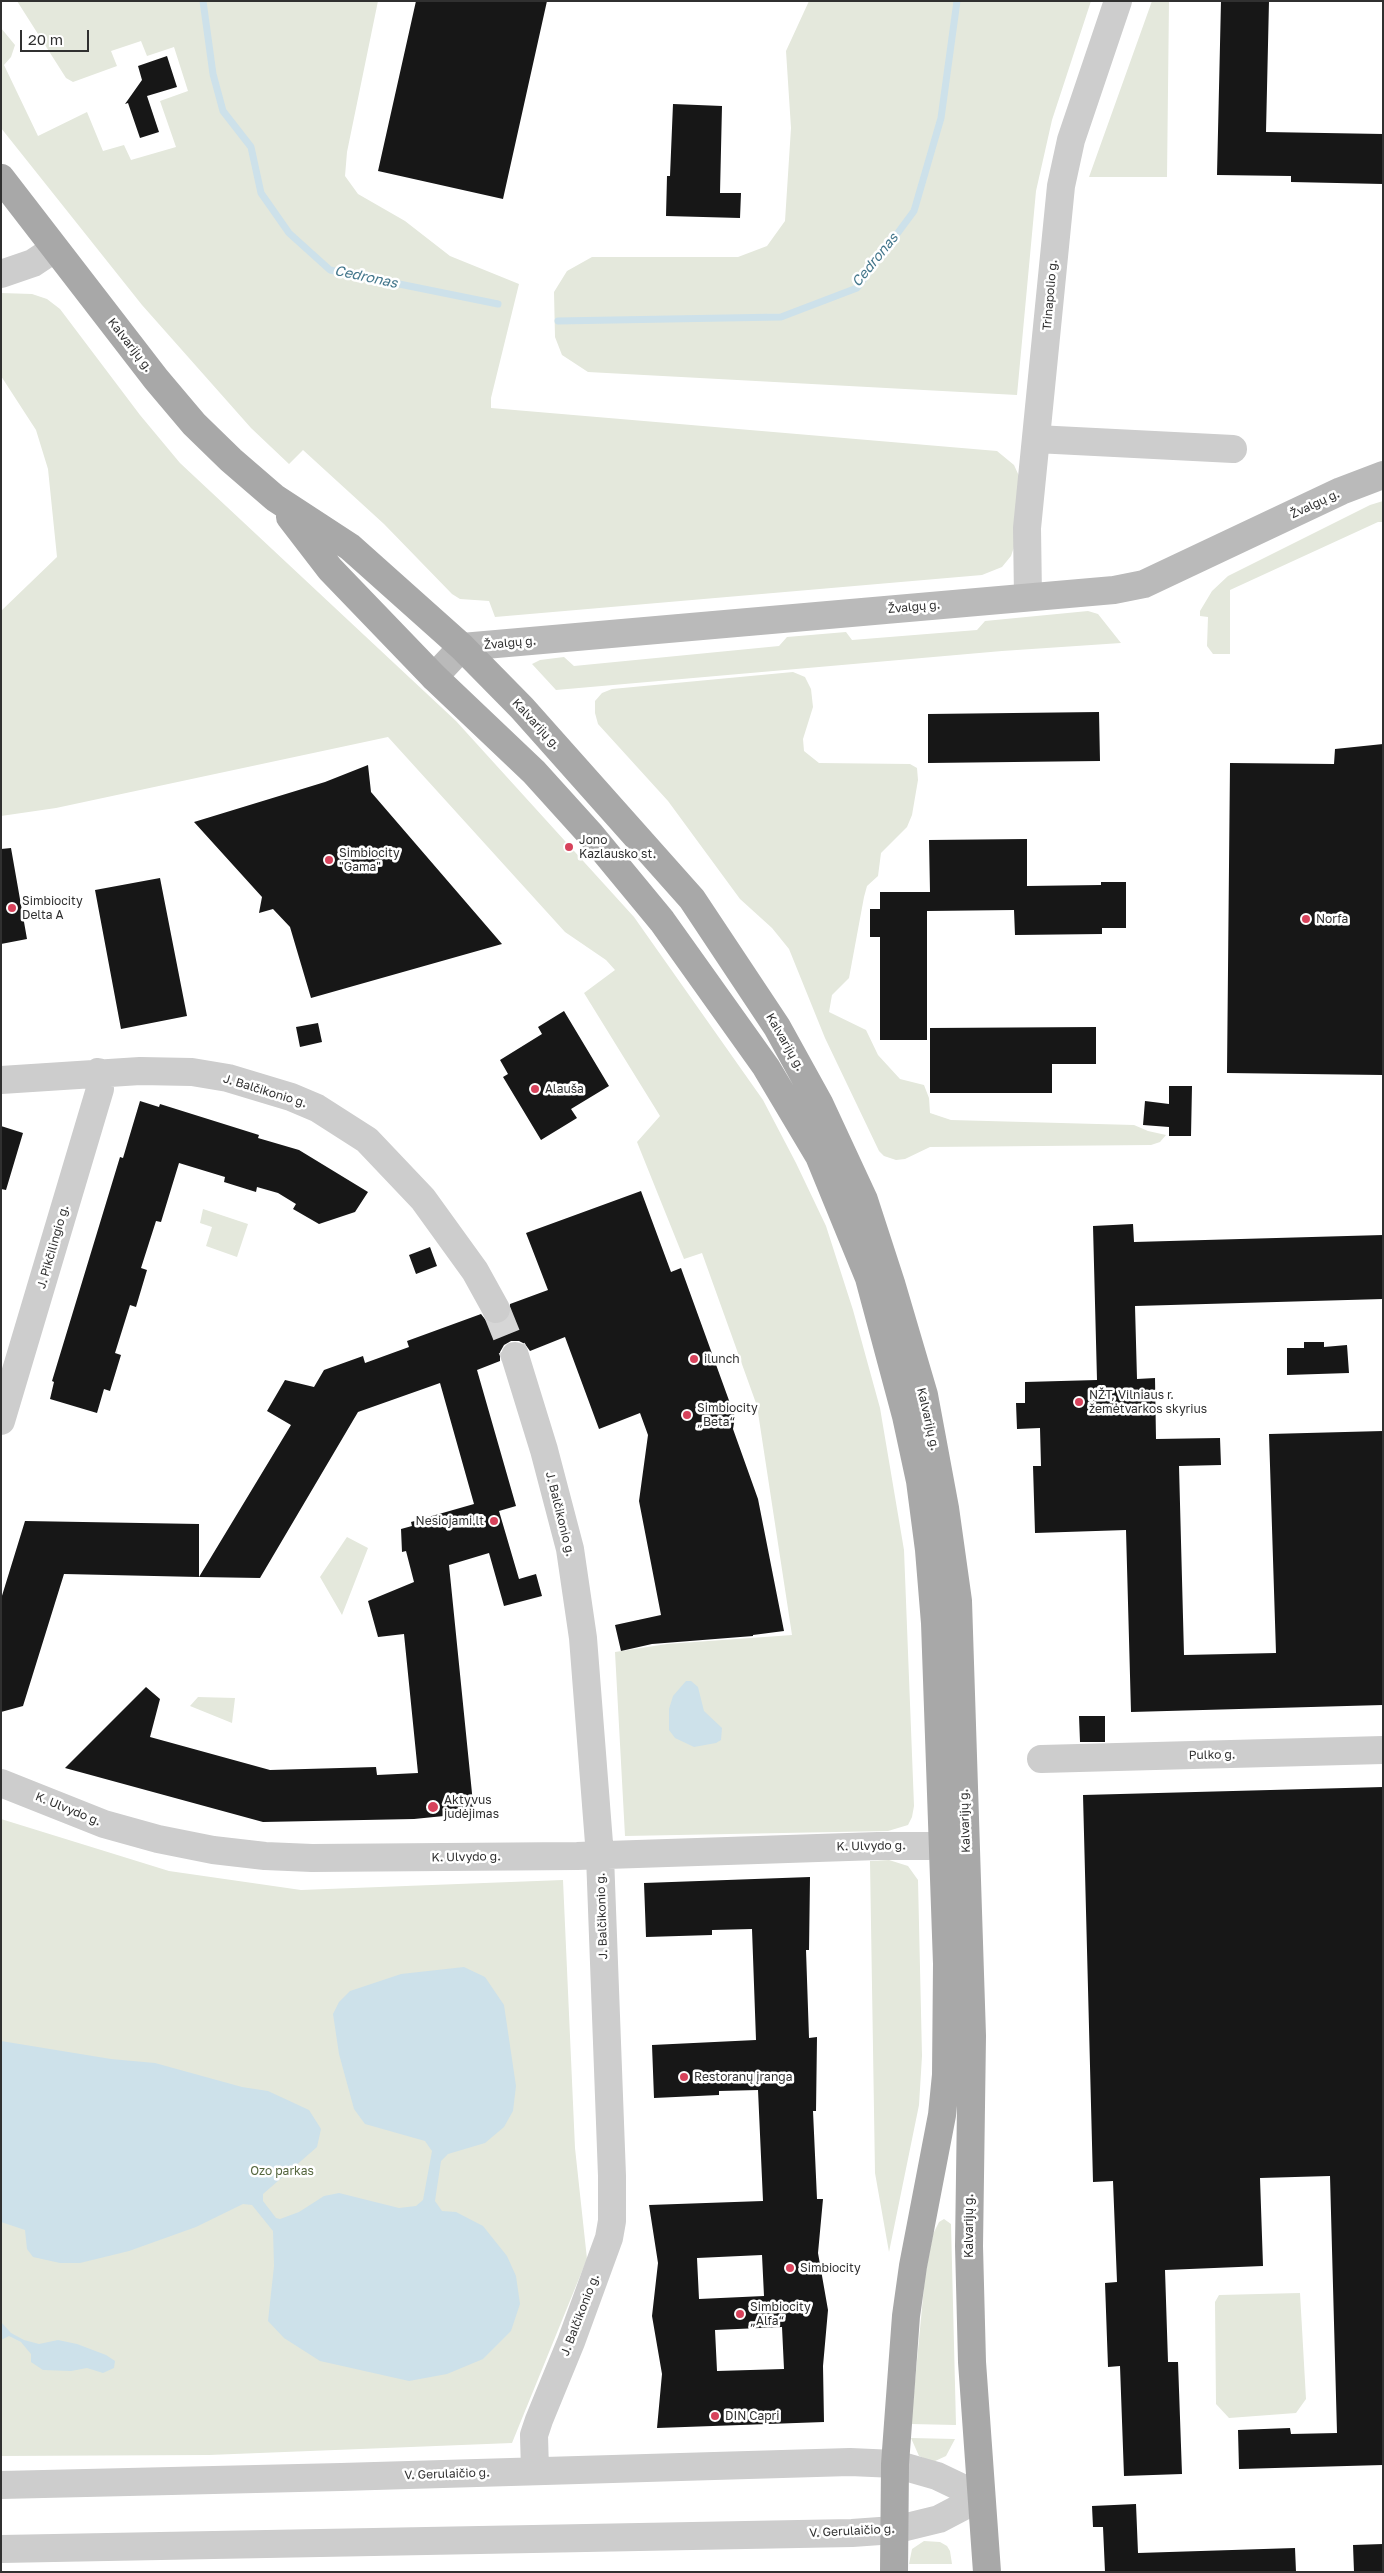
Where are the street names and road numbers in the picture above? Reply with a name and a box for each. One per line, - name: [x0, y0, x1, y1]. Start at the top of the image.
- street label: Trinapolio g.: [1040, 259, 1060, 331]
- street label: Kalvarijų g.: [105, 315, 155, 375]
- street label: Žvalgų g.: [1288, 486, 1342, 522]
- street label: Žvalgų g.: [887, 598, 941, 616]
- street label: Žvalgų g.: [483, 634, 537, 652]
- street label: Kalvarijų g.: [509, 696, 563, 752]
- street label: Kalvarijų g.: [763, 1011, 807, 1073]
- street label: J. Balčikonio g.: [221, 1071, 309, 1111]
- street label: J. Pikčilingio g.: [34, 1203, 72, 1291]
- street label: Kalvarijų g.: [914, 1386, 942, 1452]
- street label: J. Balčikonio g.: [543, 1470, 577, 1558]
- street label: Pulko g.: [1189, 1747, 1235, 1763]
- street label: K. Ulvydo g.: [33, 1789, 103, 1829]
- street label: Kalvarijų g.: [957, 1789, 973, 1853]
- street label: K. Ulvydo g.: [836, 1838, 906, 1854]
- street label: K. Ulvydo g.: [431, 1849, 501, 1865]
- street label: J. Balčikonio g.: [593, 1872, 611, 1960]
- street label: Kalvarijų g.: [962, 2194, 976, 2258]
- street label: J. Balčikonio g.: [558, 2272, 602, 2358]
- street label: V. Gerulaičio g.: [404, 2465, 490, 2483]
- street label: V. Gerulaičio g.: [809, 2522, 895, 2540]

